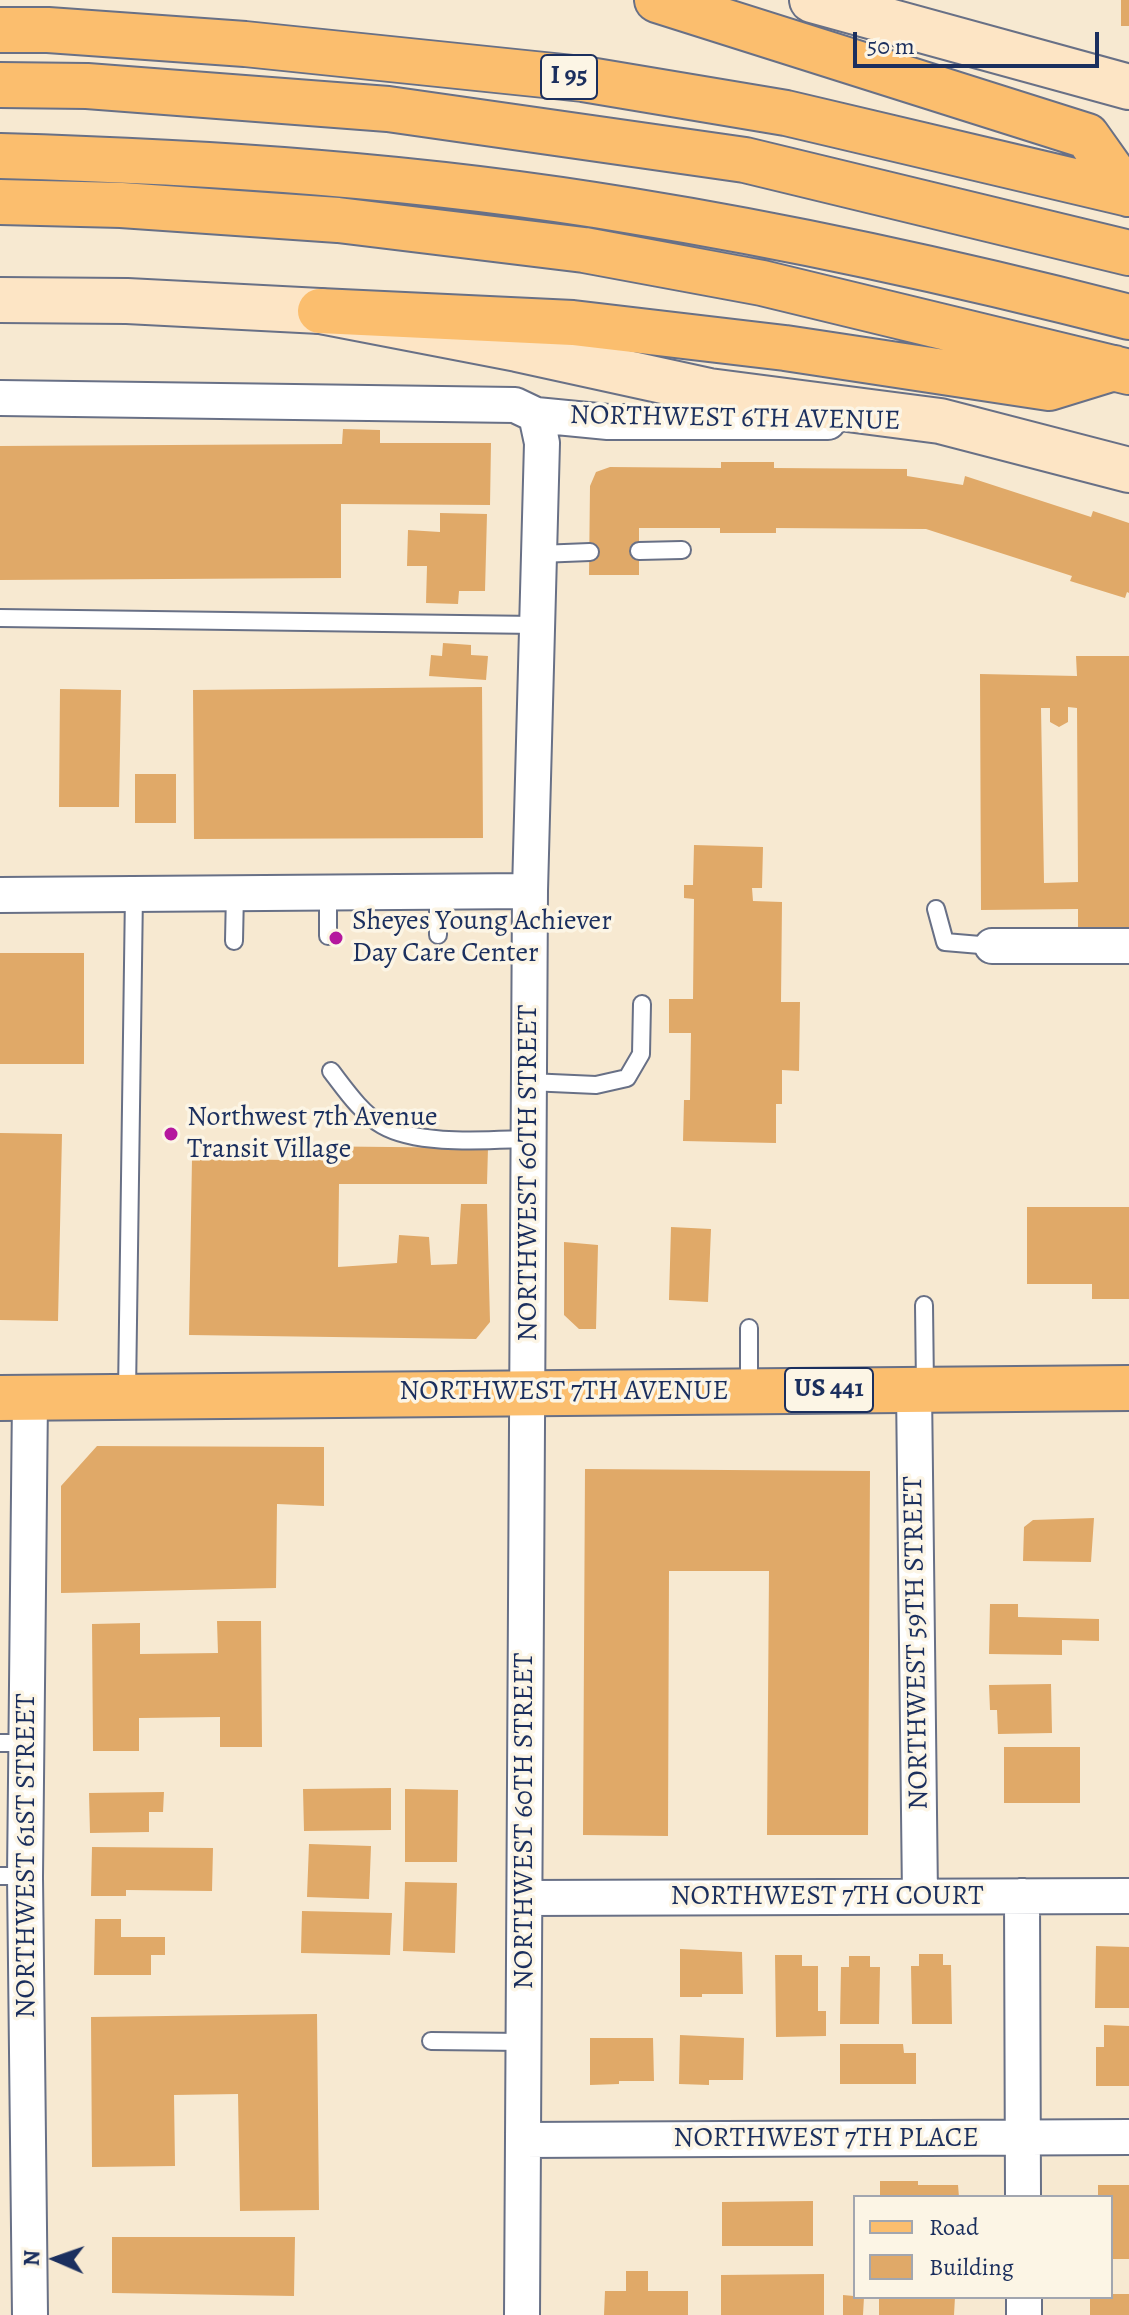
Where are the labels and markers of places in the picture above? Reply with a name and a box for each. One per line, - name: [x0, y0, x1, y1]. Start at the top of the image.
- place label: Sheyes Young Achiever Day Care Center: [352, 905, 612, 971]
- marker: Sheyes Young Achiever Day Care Center: [327, 929, 345, 947]
- place label: Northwest 7th Avenue Transit Village: [187, 1101, 438, 1167]
- marker: Northwest 7th Avenue Transit Village: [162, 1125, 180, 1143]

